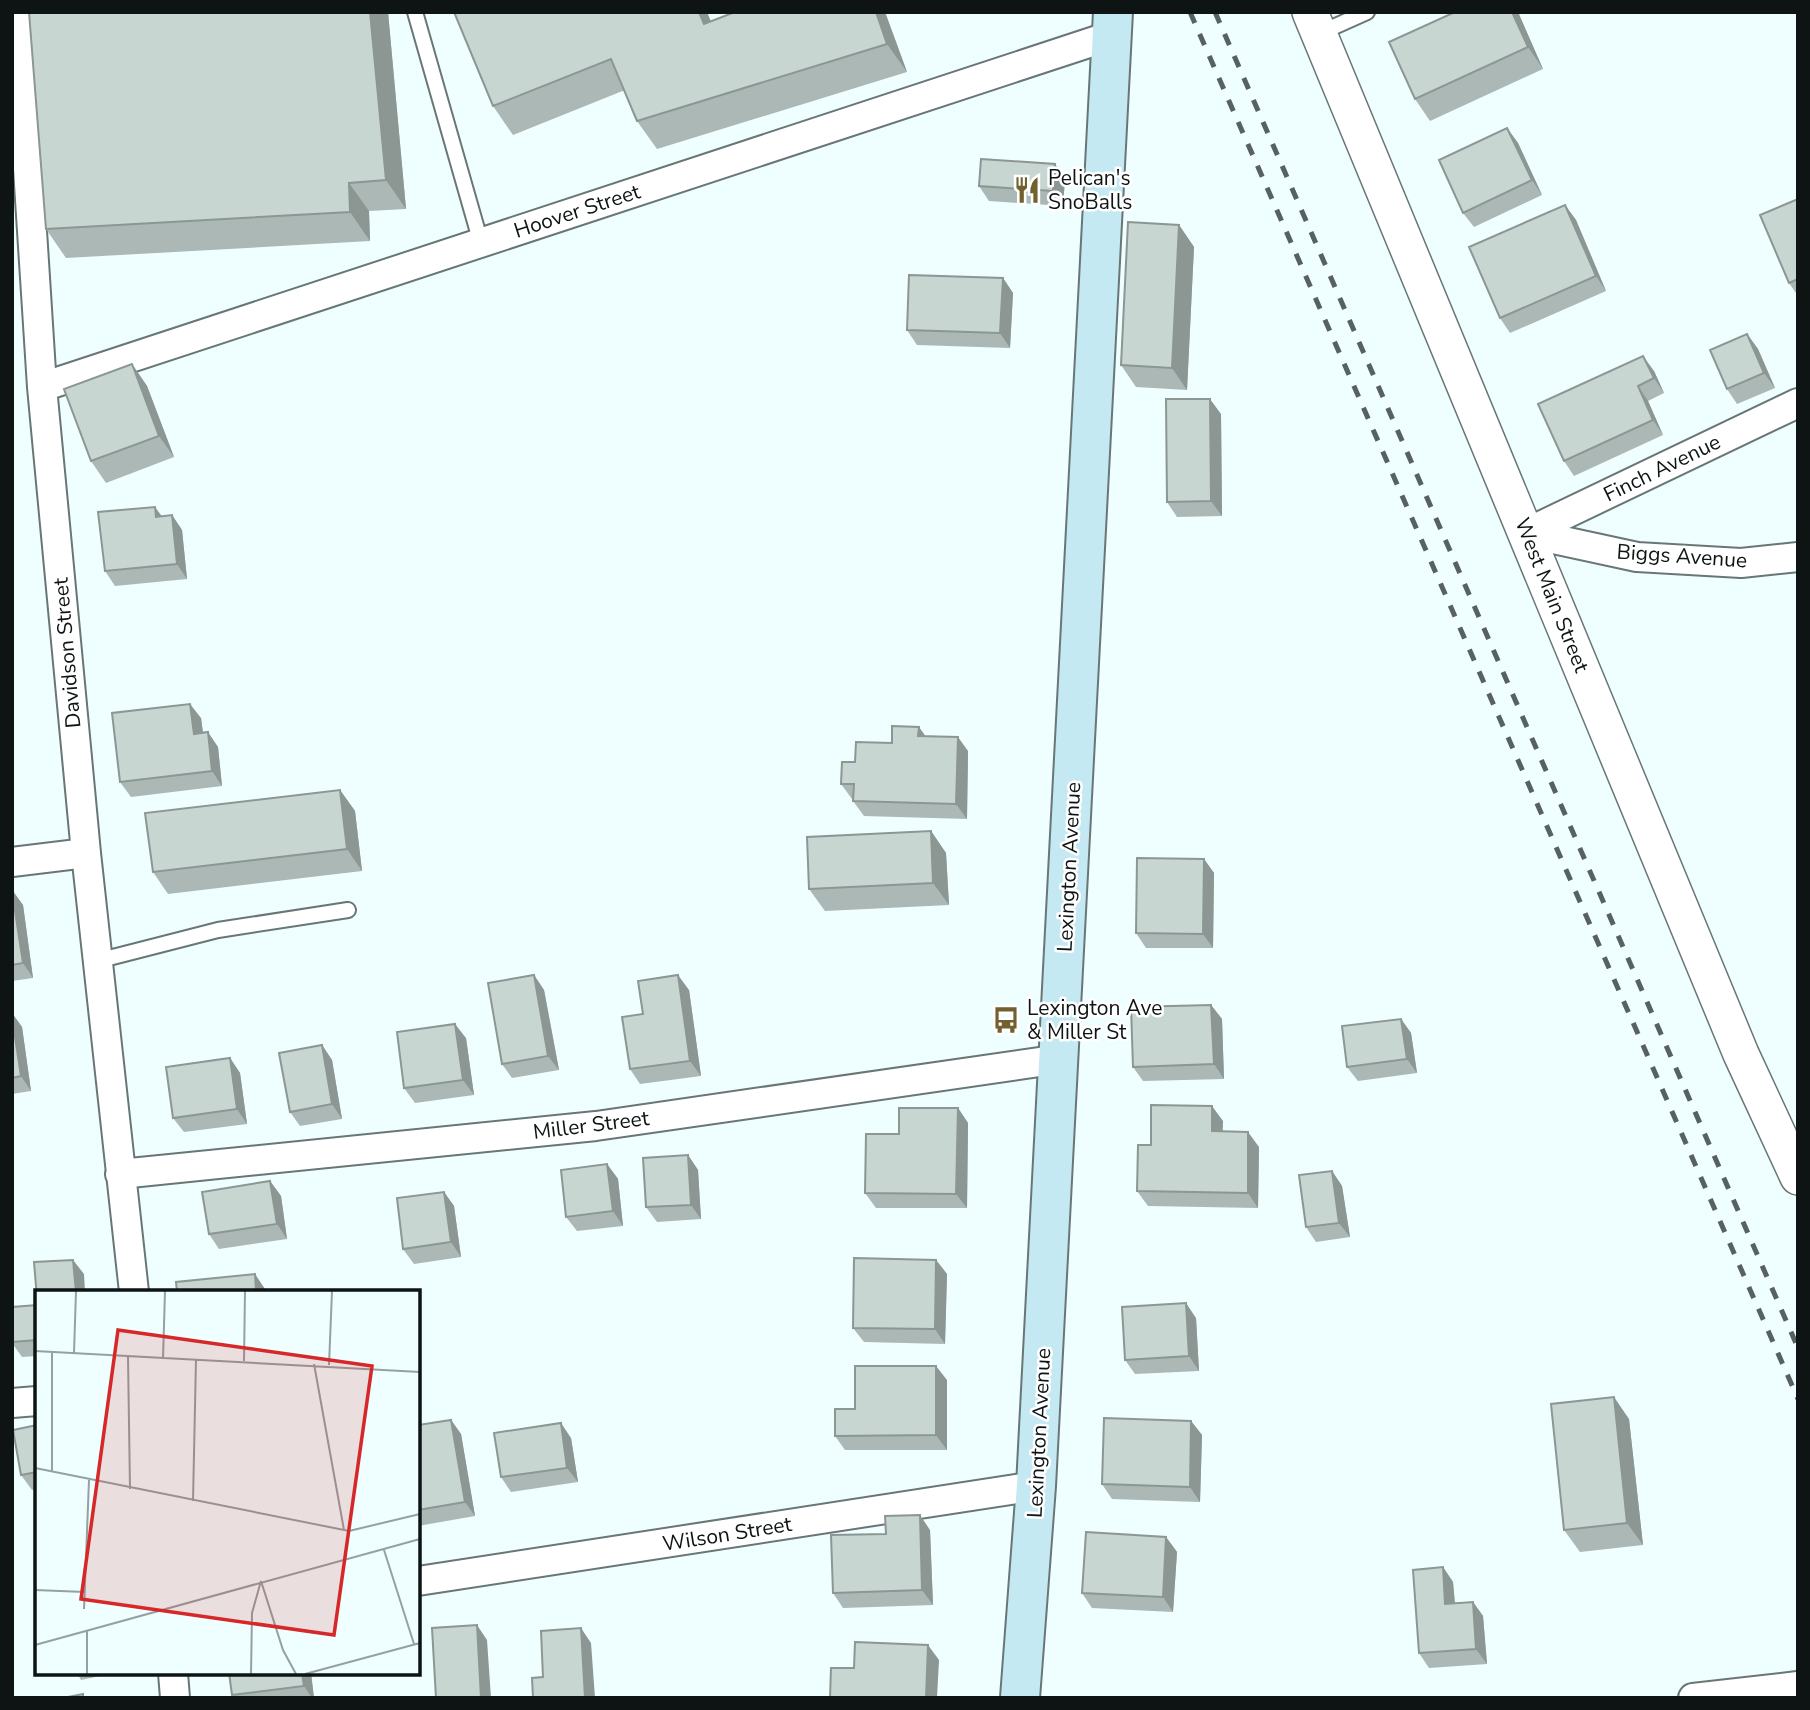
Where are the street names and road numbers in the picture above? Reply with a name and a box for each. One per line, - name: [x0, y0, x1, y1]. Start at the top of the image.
- street label: Hoover Street: [510, 177, 644, 245]
- street label: Finch Avenue: [1599, 428, 1725, 508]
- street label: West Main Street: [1508, 514, 1596, 677]
- street label: Biggs Avenue: [1616, 537, 1748, 575]
- street label: Davidson Street: [46, 576, 88, 729]
- street label: Lexington Avenue: [1051, 781, 1087, 953]
- street label: Miller Street: [531, 1104, 651, 1146]
- street label: Lexington Avenue: [1021, 1347, 1057, 1519]
- street label: Wilson Street: [660, 1510, 794, 1558]

